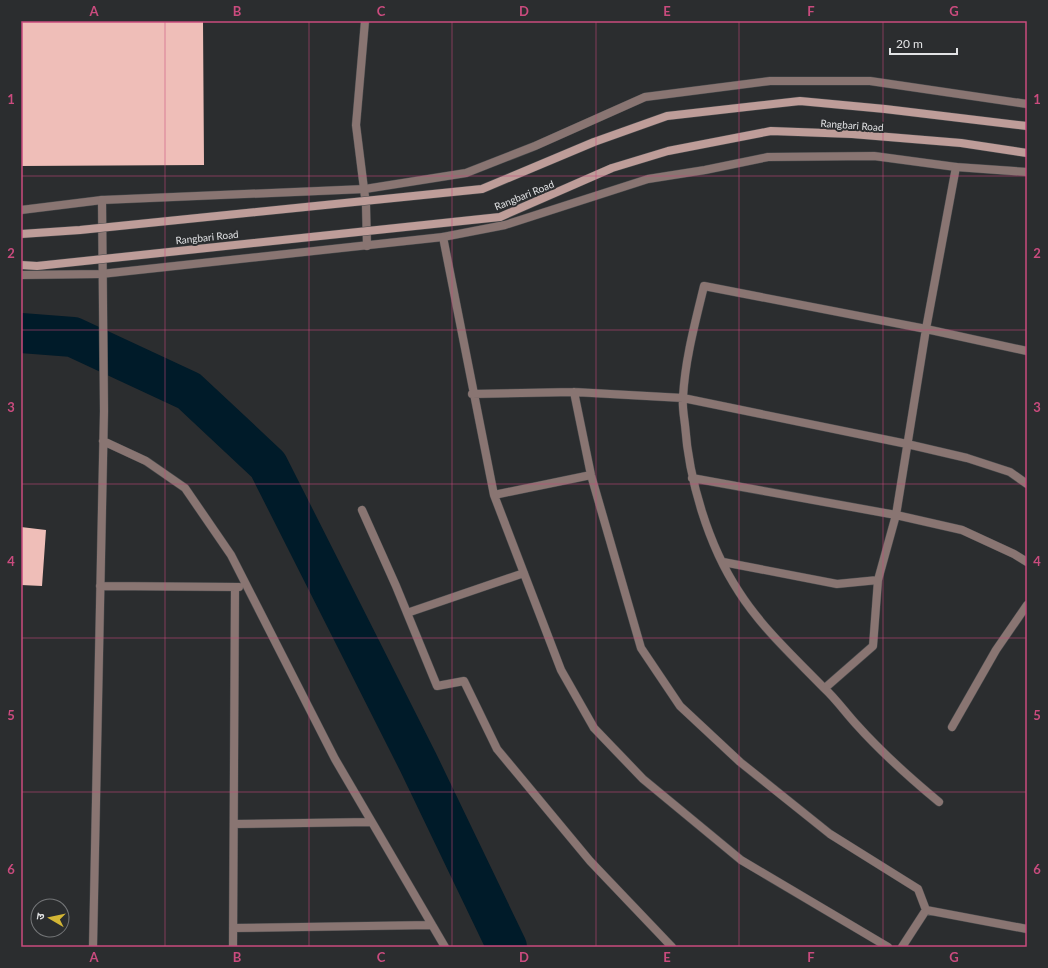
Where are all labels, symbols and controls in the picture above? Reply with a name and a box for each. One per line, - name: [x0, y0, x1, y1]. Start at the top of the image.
- text: A: [88, 3, 99, 19]
- text: B: [233, 3, 242, 19]
- text: C: [377, 3, 386, 19]
- text: D: [519, 3, 529, 19]
- text: E: [663, 3, 671, 19]
- text: F: [807, 3, 815, 19]
- text: G: [949, 3, 959, 19]
- scale bar: [890, 30, 957, 56]
- text: 20 m: [896, 36, 923, 51]
- text: 1: [7, 91, 15, 107]
- text: 1: [1033, 91, 1041, 107]
- street label: Rangbari Road: [820, 117, 884, 133]
- street label: Rangbari Road: [492, 178, 556, 212]
- street label: Rangbari Road: [175, 228, 239, 246]
- text: 2: [7, 245, 15, 261]
- text: 2: [1033, 245, 1041, 261]
- text: 3: [7, 399, 15, 415]
- text: 3: [1033, 399, 1041, 415]
- text: 4: [7, 553, 15, 569]
- text: 4: [1033, 553, 1041, 569]
- text: 5: [7, 707, 15, 723]
- text: 5: [1033, 707, 1041, 723]
- text: 6: [7, 861, 15, 877]
- text: 6: [1033, 861, 1041, 877]
- north arrow: [30, 898, 70, 938]
- text: उ: [33, 912, 47, 921]
- text: A: [88, 949, 99, 965]
- text: B: [233, 949, 242, 965]
- text: C: [377, 949, 386, 965]
- text: D: [519, 949, 529, 965]
- text: E: [663, 949, 671, 965]
- text: F: [807, 949, 815, 965]
- text: G: [949, 949, 959, 965]

